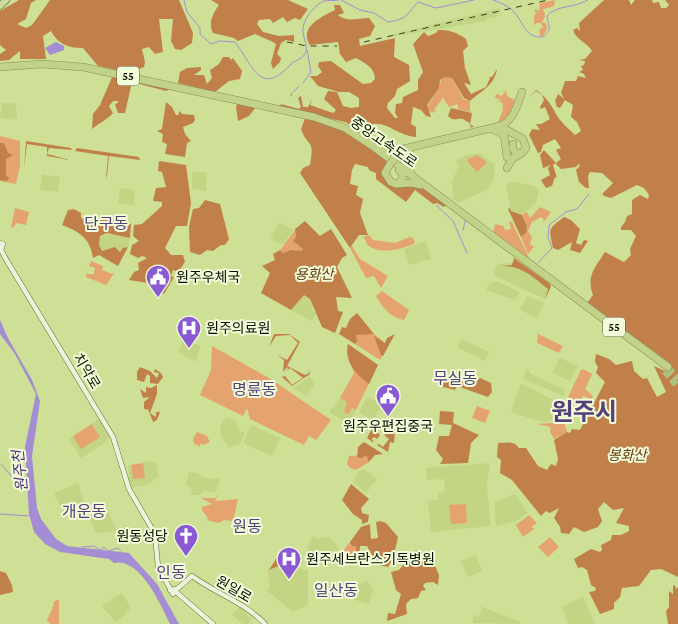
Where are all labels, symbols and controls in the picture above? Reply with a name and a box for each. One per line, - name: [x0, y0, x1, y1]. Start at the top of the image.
- road number: 55: [117, 66, 139, 85]
- street label: 중앙고속도로: [348, 113, 420, 171]
- district label: 단구동: [84, 215, 128, 232]
- public building icon: 원주우체국: [145, 264, 171, 298]
- park label: 용화산: [295, 266, 335, 282]
- place label: 원주우체국: [176, 269, 241, 285]
- hospital icon: 원주의료원: [176, 315, 202, 349]
- road number: 55: [603, 318, 625, 337]
- place label: 원주의료원: [206, 320, 270, 336]
- street label: 치악로: [70, 350, 104, 392]
- district label: 무실동: [433, 370, 477, 387]
- district label: 명륜동: [232, 381, 276, 398]
- public building icon: 원주우편집중국: [375, 383, 401, 417]
- district label: 원주시: [551, 398, 617, 425]
- place label: 원주우편집중국: [343, 418, 433, 434]
- water label: 원주천: [10, 447, 30, 492]
- park label: 봉화산: [608, 447, 648, 463]
- district label: 개운동: [62, 503, 106, 520]
- district label: 원동: [232, 518, 262, 535]
- church icon: 원동성당: [173, 523, 199, 557]
- place label: 원동성당: [116, 528, 168, 544]
- hospital icon: 원주세브란스기독병원: [276, 546, 302, 580]
- place label: 원주세브란스기독병원: [306, 551, 435, 567]
- district label: 인동: [156, 564, 186, 581]
- street label: 원일로: [213, 572, 255, 606]
- district label: 일산동: [314, 582, 358, 599]

